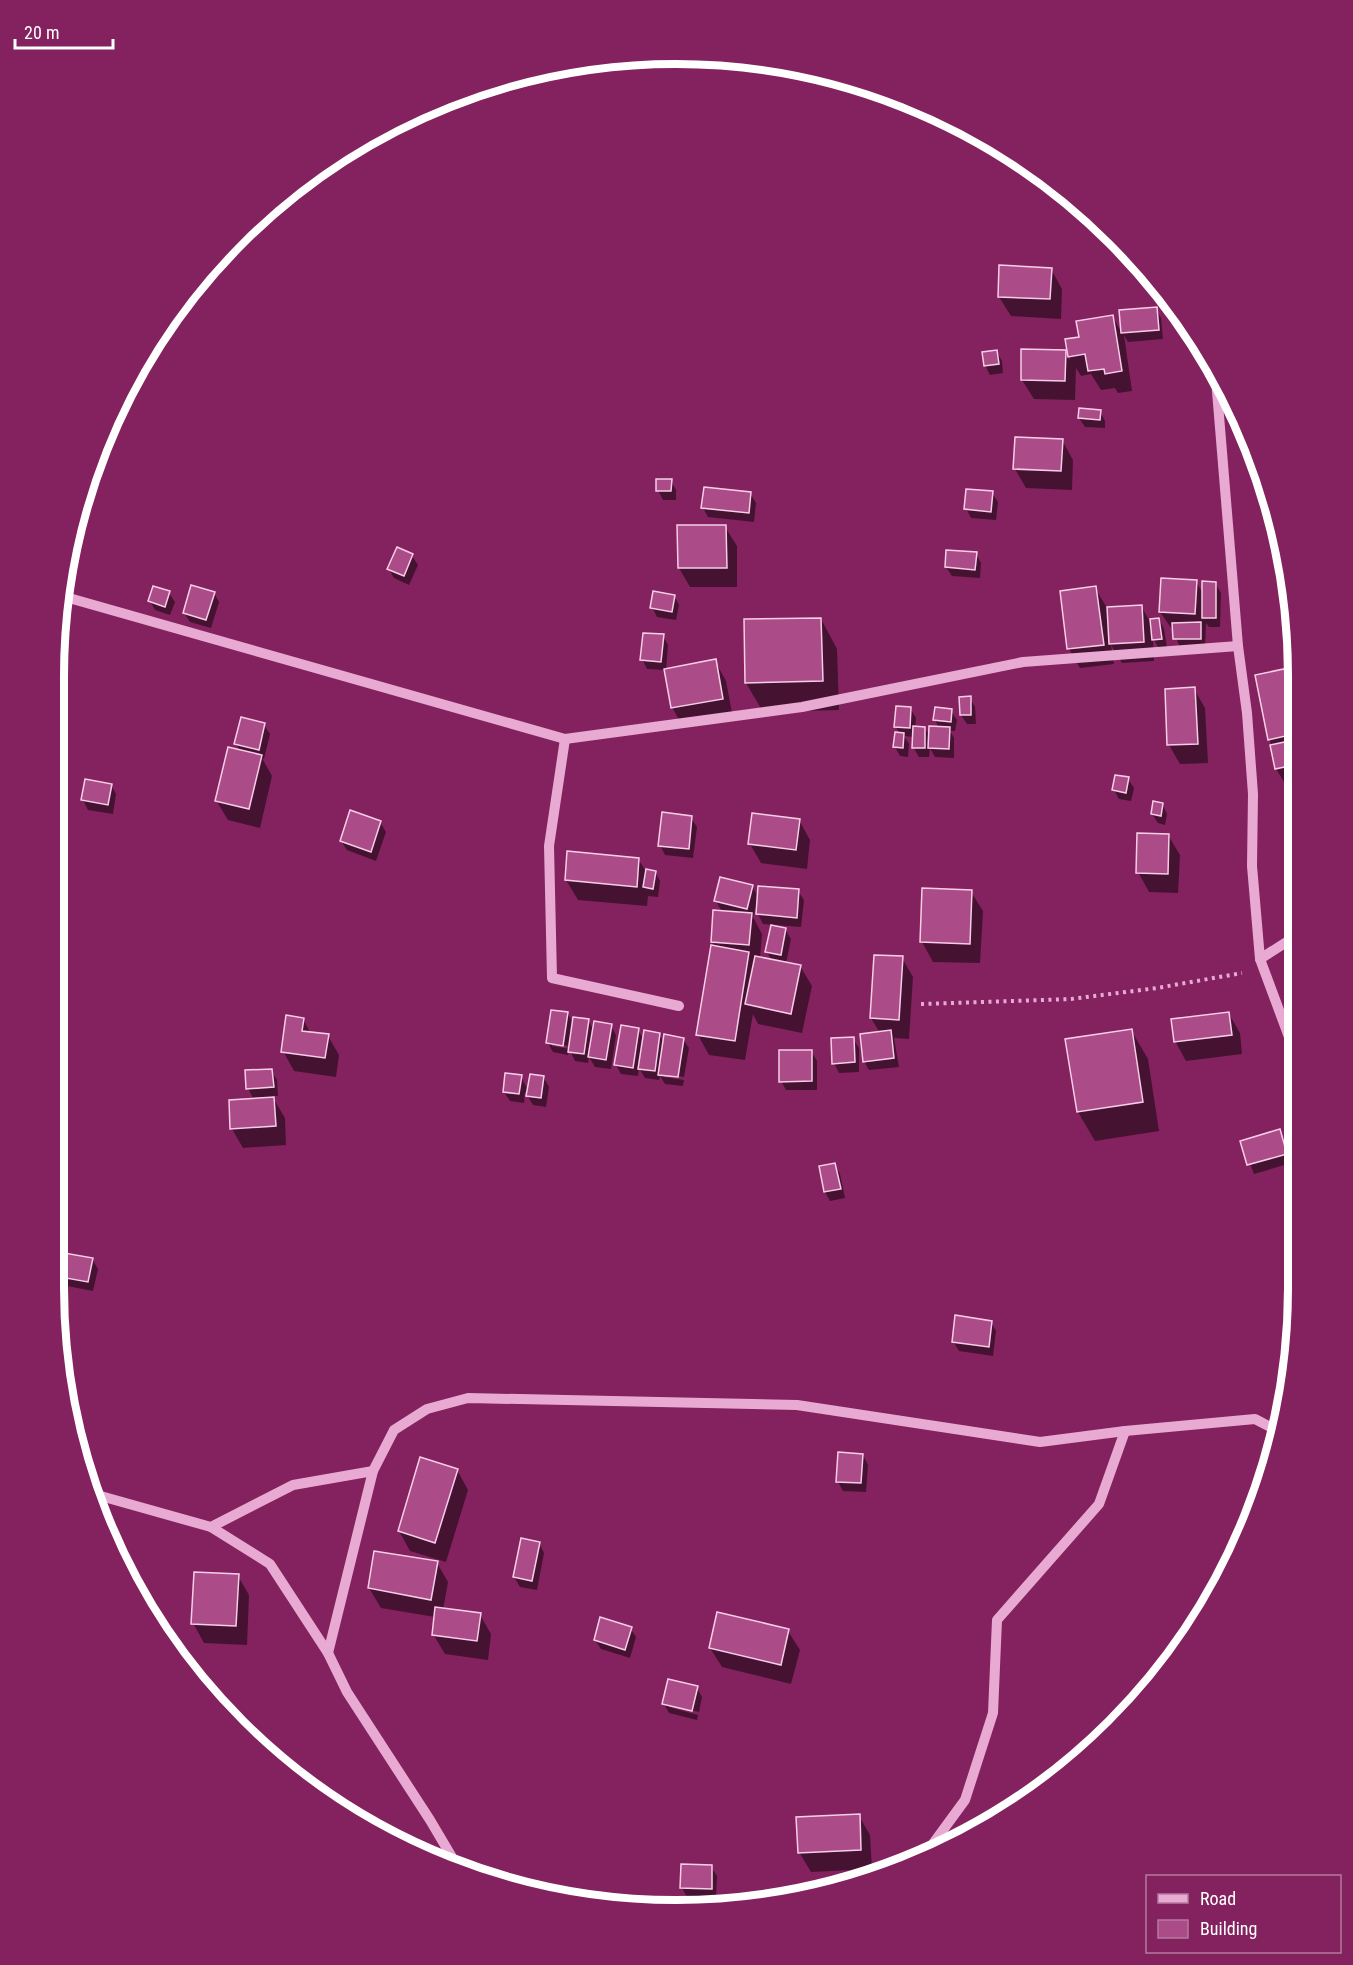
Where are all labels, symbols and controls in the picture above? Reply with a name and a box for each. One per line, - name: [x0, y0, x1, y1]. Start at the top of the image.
- scale bar: [15, 12, 112, 50]
- text: 20 m: [24, 22, 59, 43]
- legend: [1146, 1875, 1341, 1953]
- text: Road: [1200, 1888, 1236, 1909]
- text: Building: [1200, 1918, 1257, 1939]

